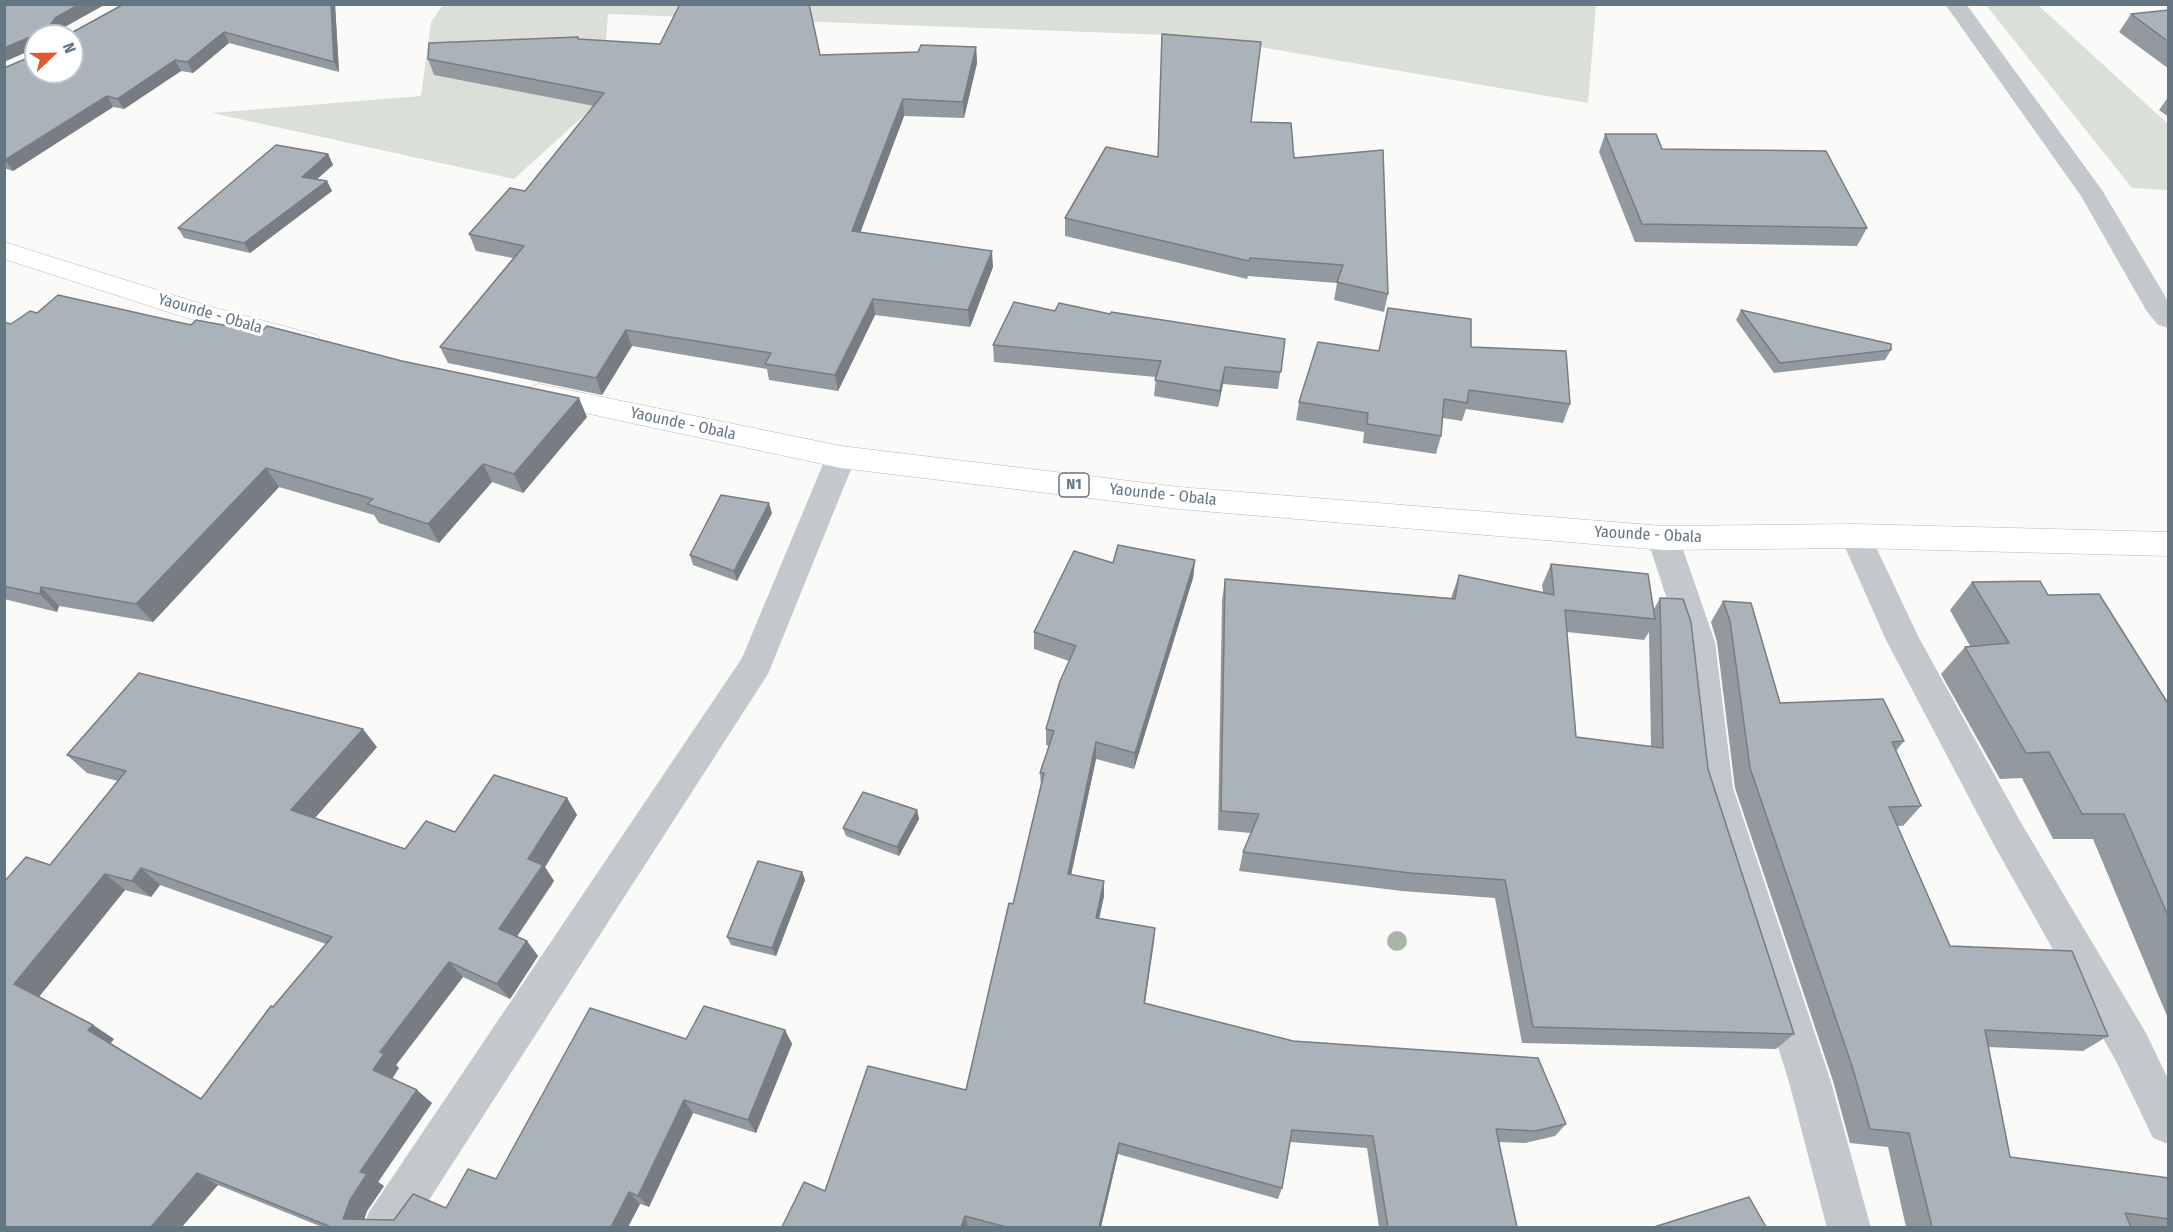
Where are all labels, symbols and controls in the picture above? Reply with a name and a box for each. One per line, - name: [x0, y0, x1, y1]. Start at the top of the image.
- north arrow: [24, 24, 84, 84]
- text: N: [59, 40, 80, 56]
- street label: Yaounde - Obala: [156, 290, 264, 338]
- street label: Yaounde - Obala: [628, 403, 738, 445]
- road number: N1: [1059, 473, 1089, 497]
- street label: Yaounde - Obala: [1108, 480, 1218, 510]
- street label: Yaounde - Obala: [1594, 523, 1702, 547]

